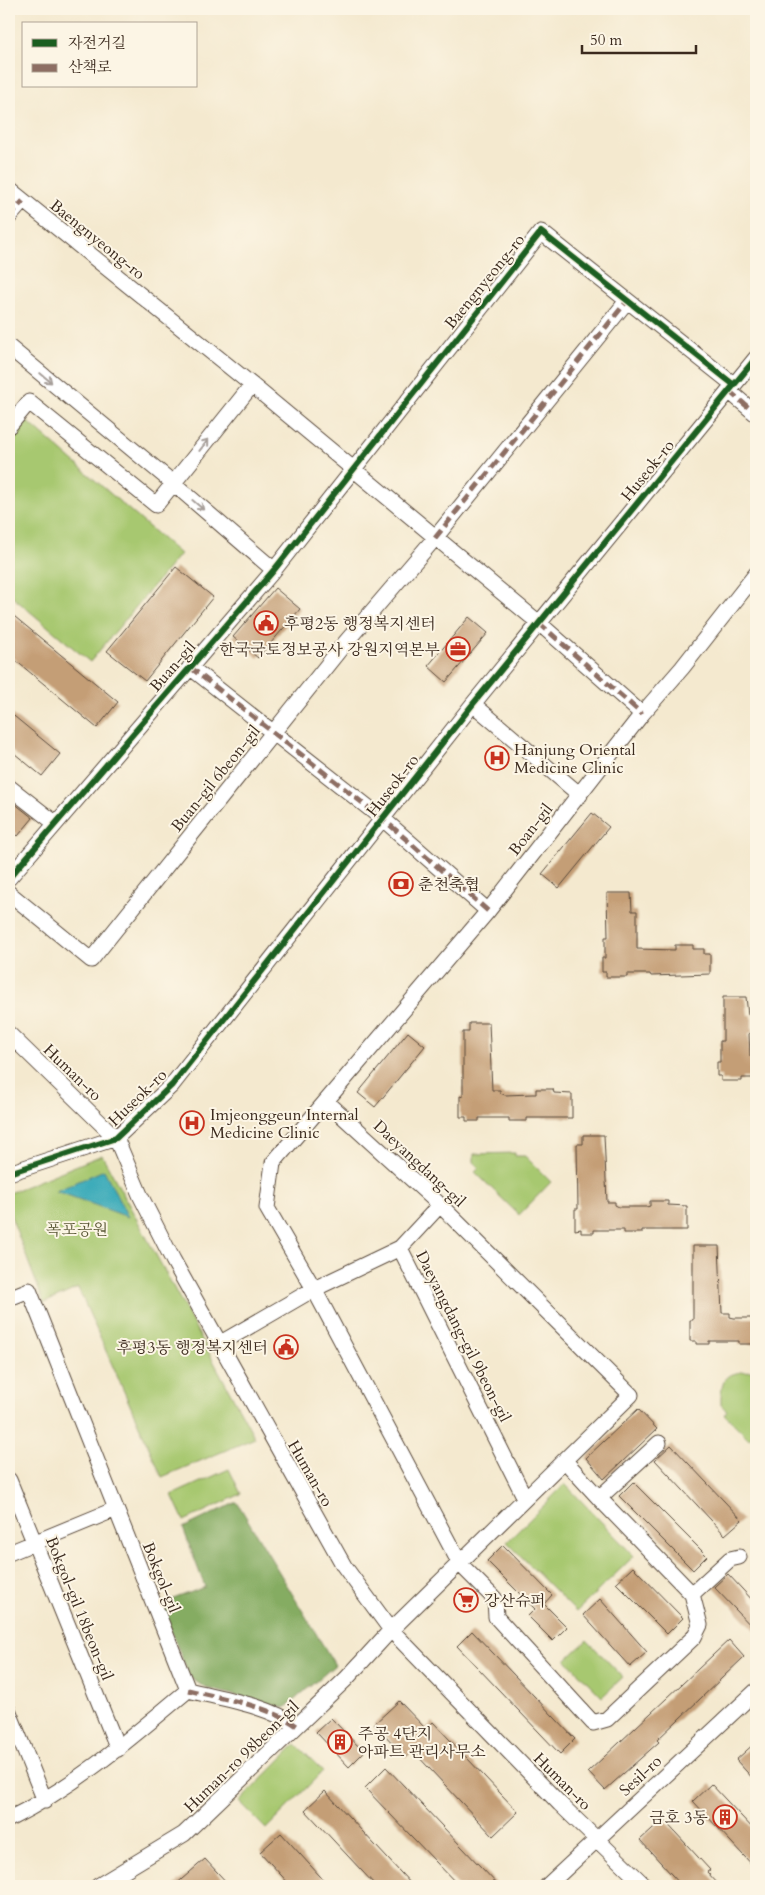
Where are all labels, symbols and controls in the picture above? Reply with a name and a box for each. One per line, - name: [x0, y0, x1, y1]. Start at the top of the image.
- legend: [22, 22, 198, 88]
- scale bar: [582, 22, 696, 54]
- text: 50 m: [590, 30, 622, 50]
- text: 자전거길: [68, 33, 126, 53]
- text: 산책로: [68, 57, 112, 77]
- street label: Baengnyeong-ro: [45, 195, 150, 285]
- street label: Baengnyeong-ro: [440, 229, 530, 334]
- one-way arrow: [40, 373, 53, 384]
- street label: Huseok-ro: [616, 435, 680, 506]
- one-way arrow: [198, 439, 209, 452]
- one-way arrow: [191, 499, 204, 510]
- public building icon: 후평2동 행정복지센터: [253, 610, 279, 636]
- place label: 후평2동 행정복지센터: [284, 613, 436, 635]
- office icon: 한국국토정보공사 강원지역본부: [445, 636, 471, 662]
- street label: Buan-gil: [145, 637, 201, 697]
- place label: 한국국토정보공사 강원지역본부: [219, 639, 440, 661]
- street label: Buan-gil 6beon-gil: [166, 721, 266, 836]
- place label: Hanjung Oriental Medicine Clinic: [514, 739, 636, 779]
- hospital icon: Hanjung Oriental Medicine Clinic: [484, 745, 510, 771]
- street label: Huseok-ro: [361, 750, 424, 821]
- street label: Boan-gil: [504, 799, 558, 860]
- bank icon: 춘천축협: [388, 871, 414, 897]
- place label: 춘천축협: [418, 874, 480, 896]
- street label: Human-ro: [38, 1039, 107, 1106]
- street label: Huseok-ro: [104, 1064, 172, 1131]
- place label: Imjeonggeun Internal Medicine Clinic: [210, 1104, 359, 1144]
- hospital icon: Imjeonggeun Internal Medicine Clinic: [179, 1110, 205, 1136]
- street label: Daeyangdang-gil: [368, 1115, 470, 1212]
- park label: 폭포공원: [46, 1219, 108, 1241]
- street label: Daeyangdang-gil 9beon-gil: [410, 1247, 516, 1426]
- public building icon: 후평3동 행정복지센터: [273, 1334, 299, 1360]
- place label: 후평3동 행정복지센터: [116, 1337, 268, 1359]
- street label: Human-ro: [282, 1436, 338, 1511]
- street label: Bokgol-gil 18beon-gil: [40, 1533, 118, 1684]
- street label: Bokgol-gil: [137, 1539, 185, 1616]
- supermarket icon: 강산슈퍼: [453, 1587, 479, 1613]
- place label: 강산슈퍼: [484, 1590, 546, 1612]
- street label: Human-ro 98beon-gil: [179, 1696, 304, 1818]
- place label: 주공 4단지 아파트 관리사무소: [358, 1723, 486, 1763]
- building icon: 주공 4단지 아파트 관리사무소: [327, 1729, 353, 1755]
- street label: Human-ro: [529, 1748, 596, 1816]
- street label: Sesil-ro: [615, 1750, 667, 1801]
- building icon: 금호 3동: [712, 1804, 738, 1830]
- place label: 금호 3동: [649, 1807, 709, 1829]

